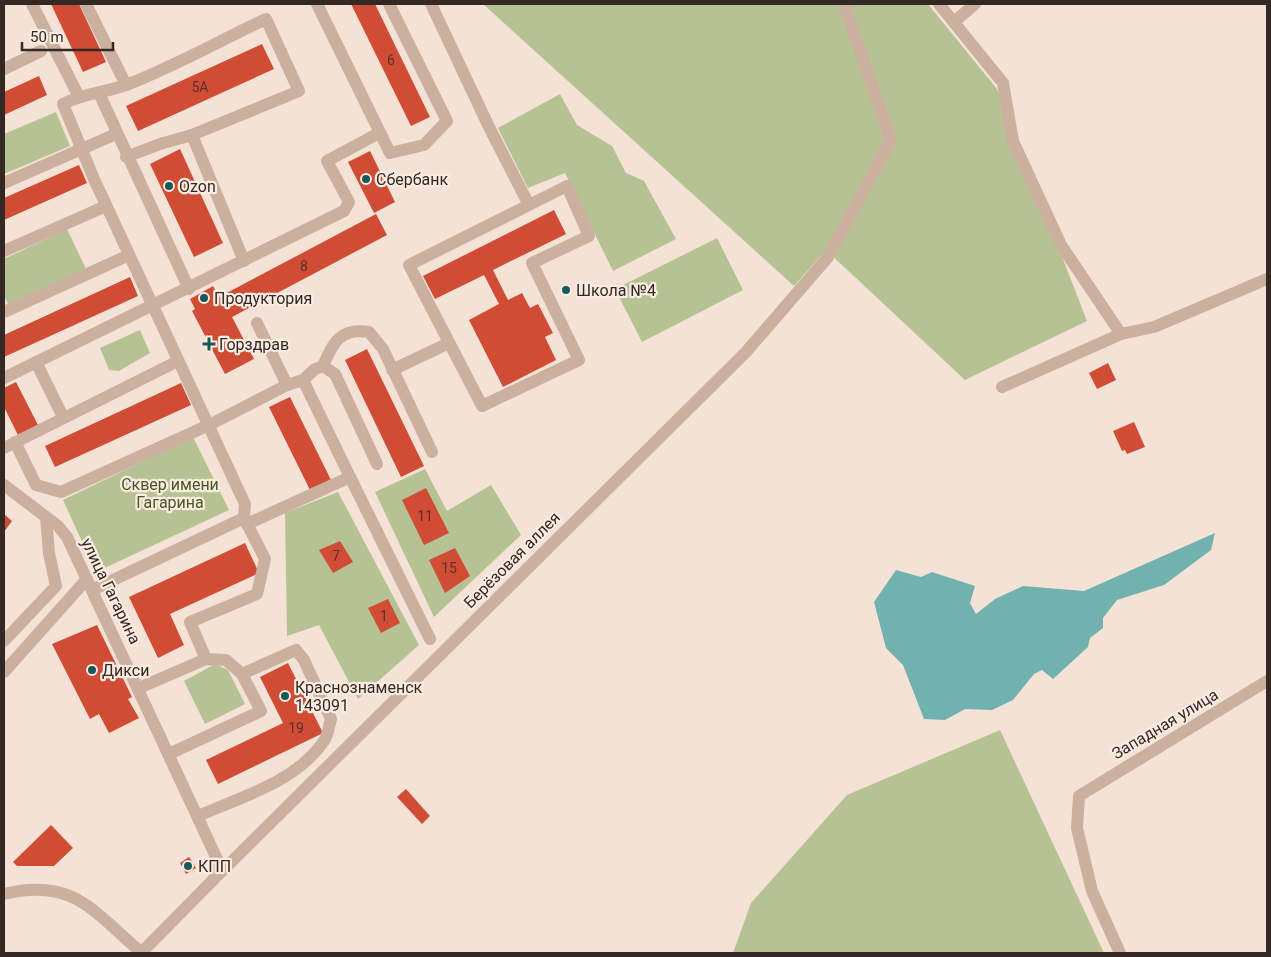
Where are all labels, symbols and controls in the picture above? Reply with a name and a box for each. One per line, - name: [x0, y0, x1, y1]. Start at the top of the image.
- scale bar: [22, 20, 114, 52]
- text: 50 m: [30, 28, 64, 46]
- house number: 6: [387, 52, 395, 68]
- house number: 5А: [191, 79, 209, 95]
- place label: Сбербанк: [376, 170, 449, 189]
- marker: Сбербанк: [360, 173, 372, 185]
- place label: Ozon: [179, 177, 216, 196]
- marker: Ozon: [163, 180, 175, 192]
- house number: 8: [300, 258, 308, 274]
- place label: Школа №4: [576, 281, 656, 300]
- marker: Школа №4: [560, 284, 572, 296]
- place label: Продуктория: [214, 289, 312, 308]
- marker: Продуктория: [198, 292, 210, 304]
- place label: Горздрав: [219, 335, 289, 354]
- marker: Горздрав: [203, 338, 215, 350]
- park label: Сквер имени Гагарина: [121, 475, 219, 512]
- house number: 11: [417, 508, 433, 524]
- street label: Берёзовая аллея: [460, 508, 564, 612]
- street label: улица Гагарина: [77, 535, 145, 647]
- house number: 7: [332, 548, 340, 564]
- house number: 15: [441, 560, 457, 576]
- house number: 1: [380, 608, 388, 624]
- place label: Дикси: [102, 661, 149, 680]
- marker: Дикси: [86, 664, 98, 676]
- place label: Краснознаменск 143091: [295, 678, 423, 715]
- street label: Западная улица: [1109, 685, 1221, 763]
- marker: Краснознаменск 143091: [279, 690, 291, 702]
- house number: 19: [288, 720, 304, 736]
- place label: КПП: [198, 857, 231, 876]
- marker: КПП: [182, 860, 194, 872]

